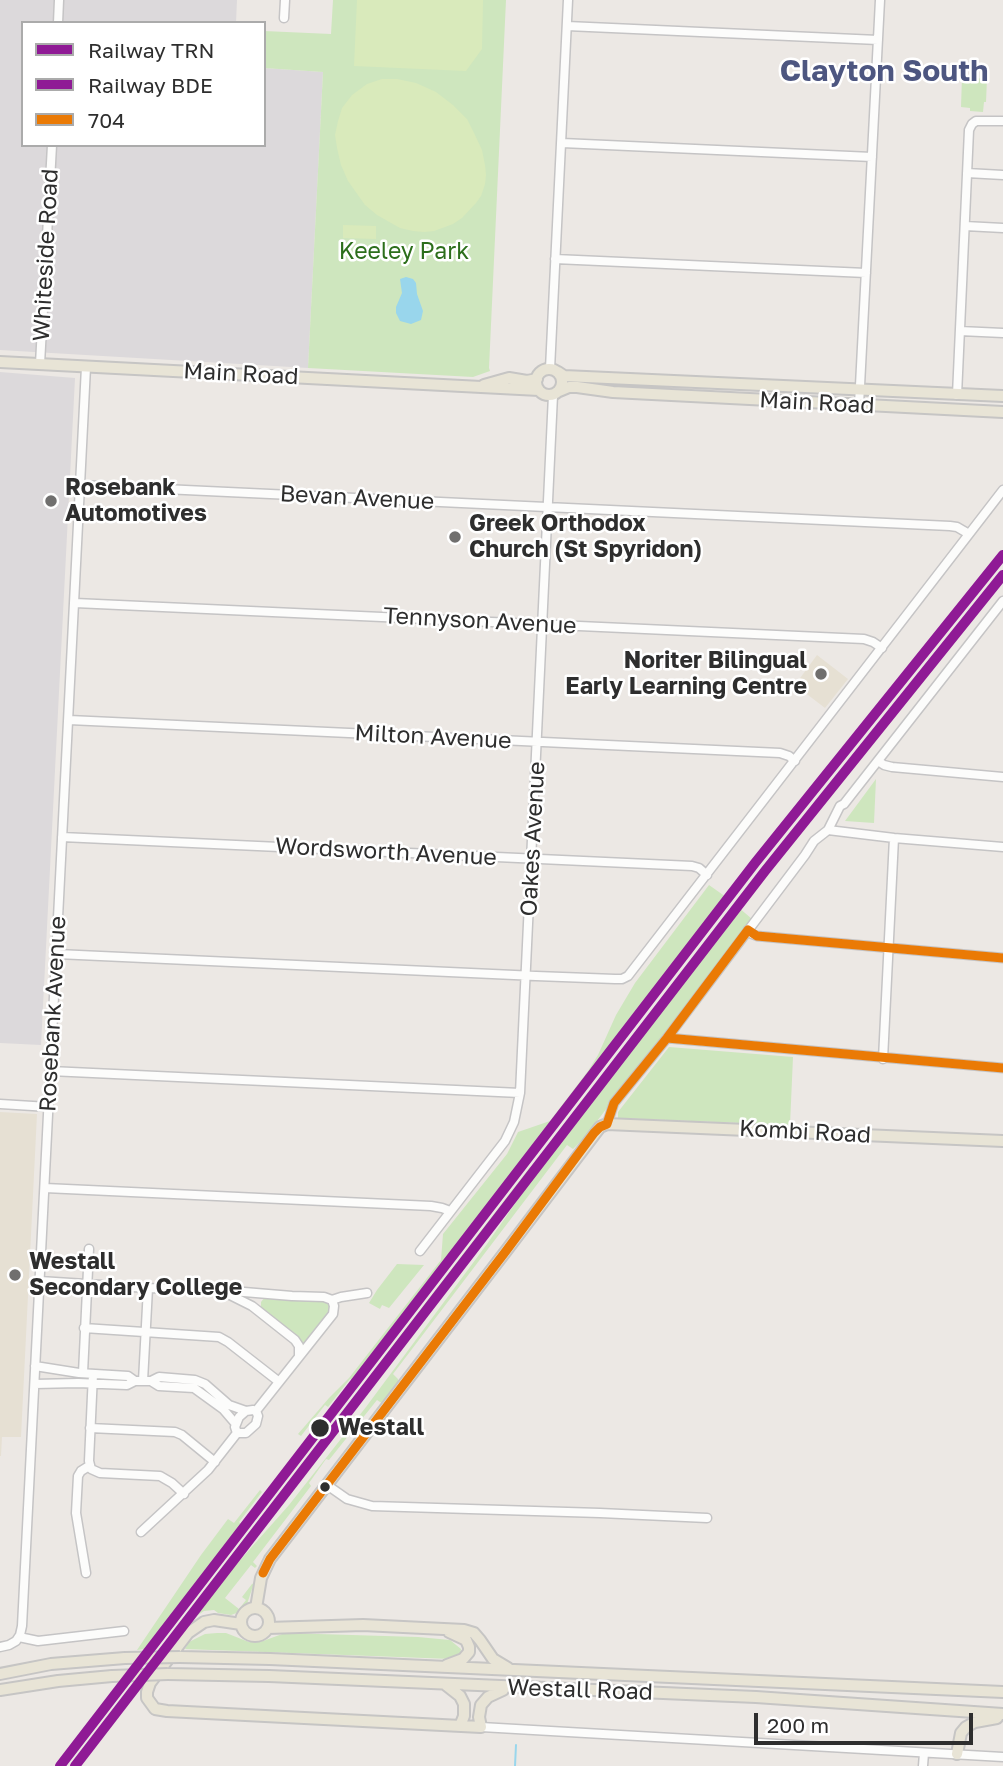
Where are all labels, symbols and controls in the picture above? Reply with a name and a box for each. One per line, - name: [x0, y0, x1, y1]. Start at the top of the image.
- legend: [21, 21, 266, 147]
- text: Railway TRN: [88, 37, 214, 63]
- district label: Clayton South: [780, 53, 988, 89]
- text: Railway BDE: [88, 72, 213, 98]
- text: 704: [88, 107, 125, 133]
- street label: Whiteside Road: [28, 168, 64, 342]
- park label: Keeley Park: [339, 238, 469, 266]
- street label: Main Road: [183, 357, 299, 391]
- street label: Main Road: [759, 386, 875, 420]
- place label: Rosebank Automotives: [65, 474, 207, 528]
- street label: Bevan Avenue: [279, 480, 435, 516]
- marker: Rosebank Automotives: [43, 493, 59, 509]
- place label: Greek Orthodox Church (St Spyridon): [469, 510, 702, 564]
- marker: Greek Orthodox Church (St Spyridon): [447, 529, 463, 545]
- street label: Tennyson Avenue: [383, 602, 577, 640]
- place label: Noriter Bilingual Early Learning Centre: [565, 647, 807, 701]
- marker: Noriter Bilingual Early Learning Centre: [813, 666, 829, 682]
- street label: Milton Avenue: [354, 719, 512, 755]
- street label: Oakes Avenue: [515, 761, 551, 917]
- street label: Wordsworth Avenue: [274, 832, 498, 872]
- street label: Rosebank Avenue: [34, 915, 72, 1113]
- street label: Kombi Road: [738, 1115, 872, 1149]
- place label: Westall Secondary College: [29, 1248, 242, 1302]
- marker: Westall Secondary College: [7, 1267, 23, 1283]
- place label: Westall: [338, 1414, 424, 1442]
- marker: Westall: [309, 1417, 331, 1439]
- unlabelled marker: [318, 1480, 332, 1494]
- street label: Westall Road: [507, 1674, 653, 1706]
- scale bar: [758, 1700, 977, 1744]
- text: 200 m: [767, 1712, 829, 1738]

